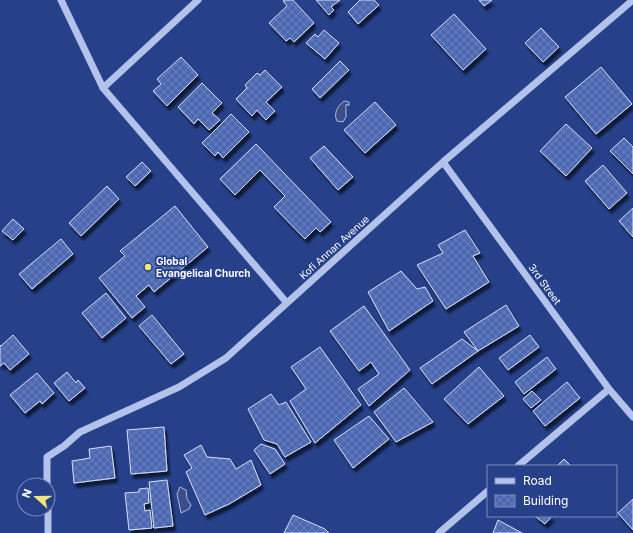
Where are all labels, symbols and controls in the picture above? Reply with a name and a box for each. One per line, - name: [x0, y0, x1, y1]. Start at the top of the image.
- street label: Kofi Annan Avenue: [297, 213, 371, 281]
- place label: Global Evangelical Church: [156, 255, 250, 280]
- street label: 3rd Street: [526, 261, 564, 307]
- marker: Global Evangelical Church: [143, 262, 153, 272]
- legend: [487, 465, 617, 517]
- text: Road: [523, 473, 552, 488]
- north arrow: [16, 477, 56, 517]
- text: N: [19, 487, 35, 500]
- text: Building: [523, 493, 568, 508]

